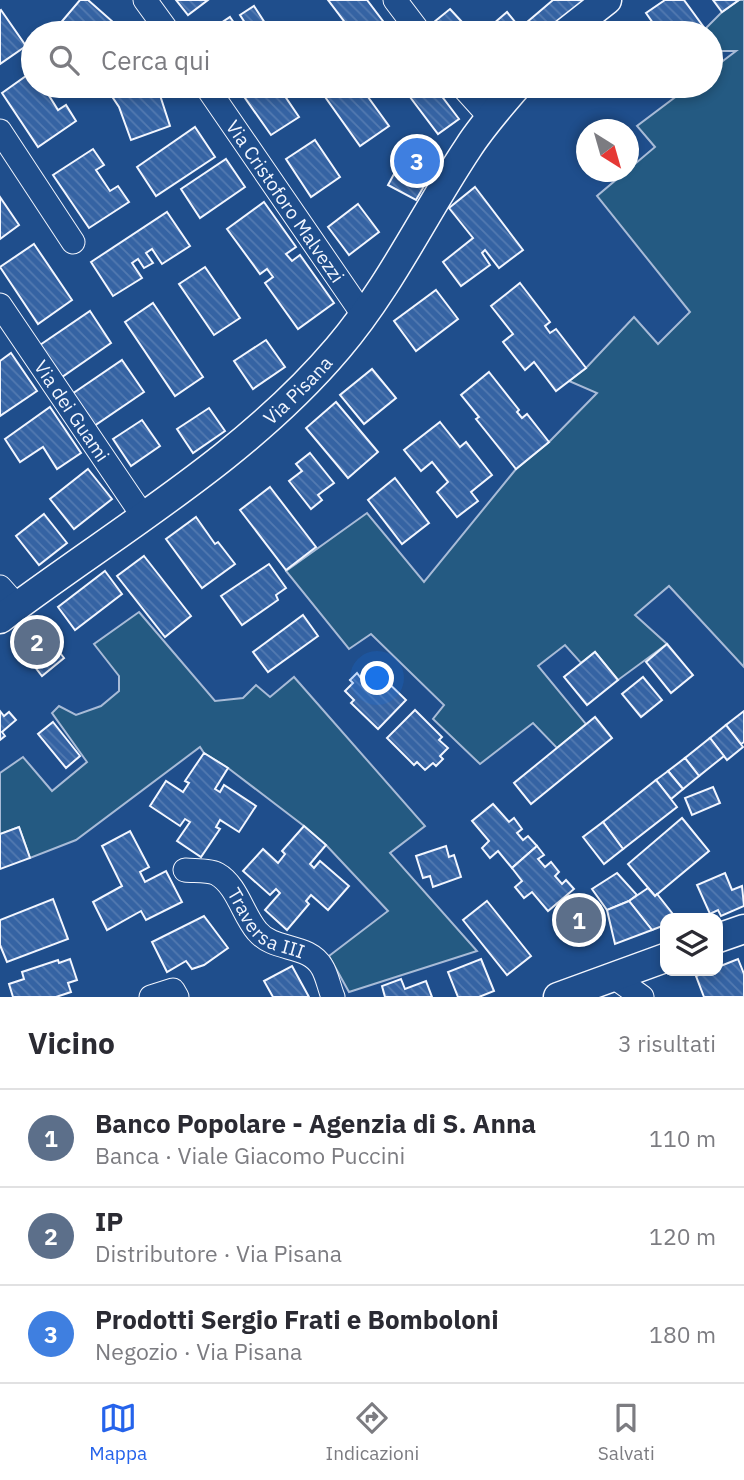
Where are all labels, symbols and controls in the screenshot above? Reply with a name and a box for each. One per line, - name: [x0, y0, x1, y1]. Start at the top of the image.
- search box: [21, 21, 723, 98]
- icon: search: [45, 41, 83, 79]
- text: Cerca qui: [101, 43, 210, 77]
- street label: Via Cristoforo Malvezzi: [221, 115, 350, 287]
- north arrow: [576, 119, 639, 182]
- pin: 3: [394, 135, 440, 187]
- street label: Via Pisana: [258, 351, 337, 430]
- street label: Via dei Guami: [29, 356, 115, 466]
- pin: 2: [14, 616, 60, 668]
- your location: [360, 661, 394, 695]
- street label: Traversa III: [223, 883, 308, 963]
- pin: 1: [556, 894, 602, 946]
- map controls: [660, 913, 723, 976]
- button: layers: [660, 913, 723, 976]
- text: Vicino: [28, 1023, 115, 1062]
- text: 3 risultati: [618, 1028, 716, 1058]
- text: Banco Popolare - Agenzia di S. Anna: [95, 1106, 536, 1140]
- text: 1: [44, 1123, 58, 1153]
- text: 110 m: [649, 1123, 716, 1153]
- text: Banca · Viale Giacomo Puccini: [95, 1140, 405, 1170]
- text: IP: [95, 1204, 123, 1238]
- text: 2: [44, 1221, 58, 1251]
- text: 120 m: [649, 1221, 716, 1251]
- text: Distributore · Via Pisana: [95, 1238, 342, 1268]
- text: Prodotti Sergio Frati e Bomboloni: [95, 1302, 499, 1336]
- text: 3: [44, 1319, 58, 1349]
- text: 180 m: [649, 1319, 716, 1349]
- text: Negozio · Via Pisana: [95, 1336, 302, 1366]
- tab: Mappa: [89, 1399, 147, 1465]
- tab: Indicazioni: [326, 1399, 419, 1465]
- tab: Salvati: [598, 1399, 655, 1465]

